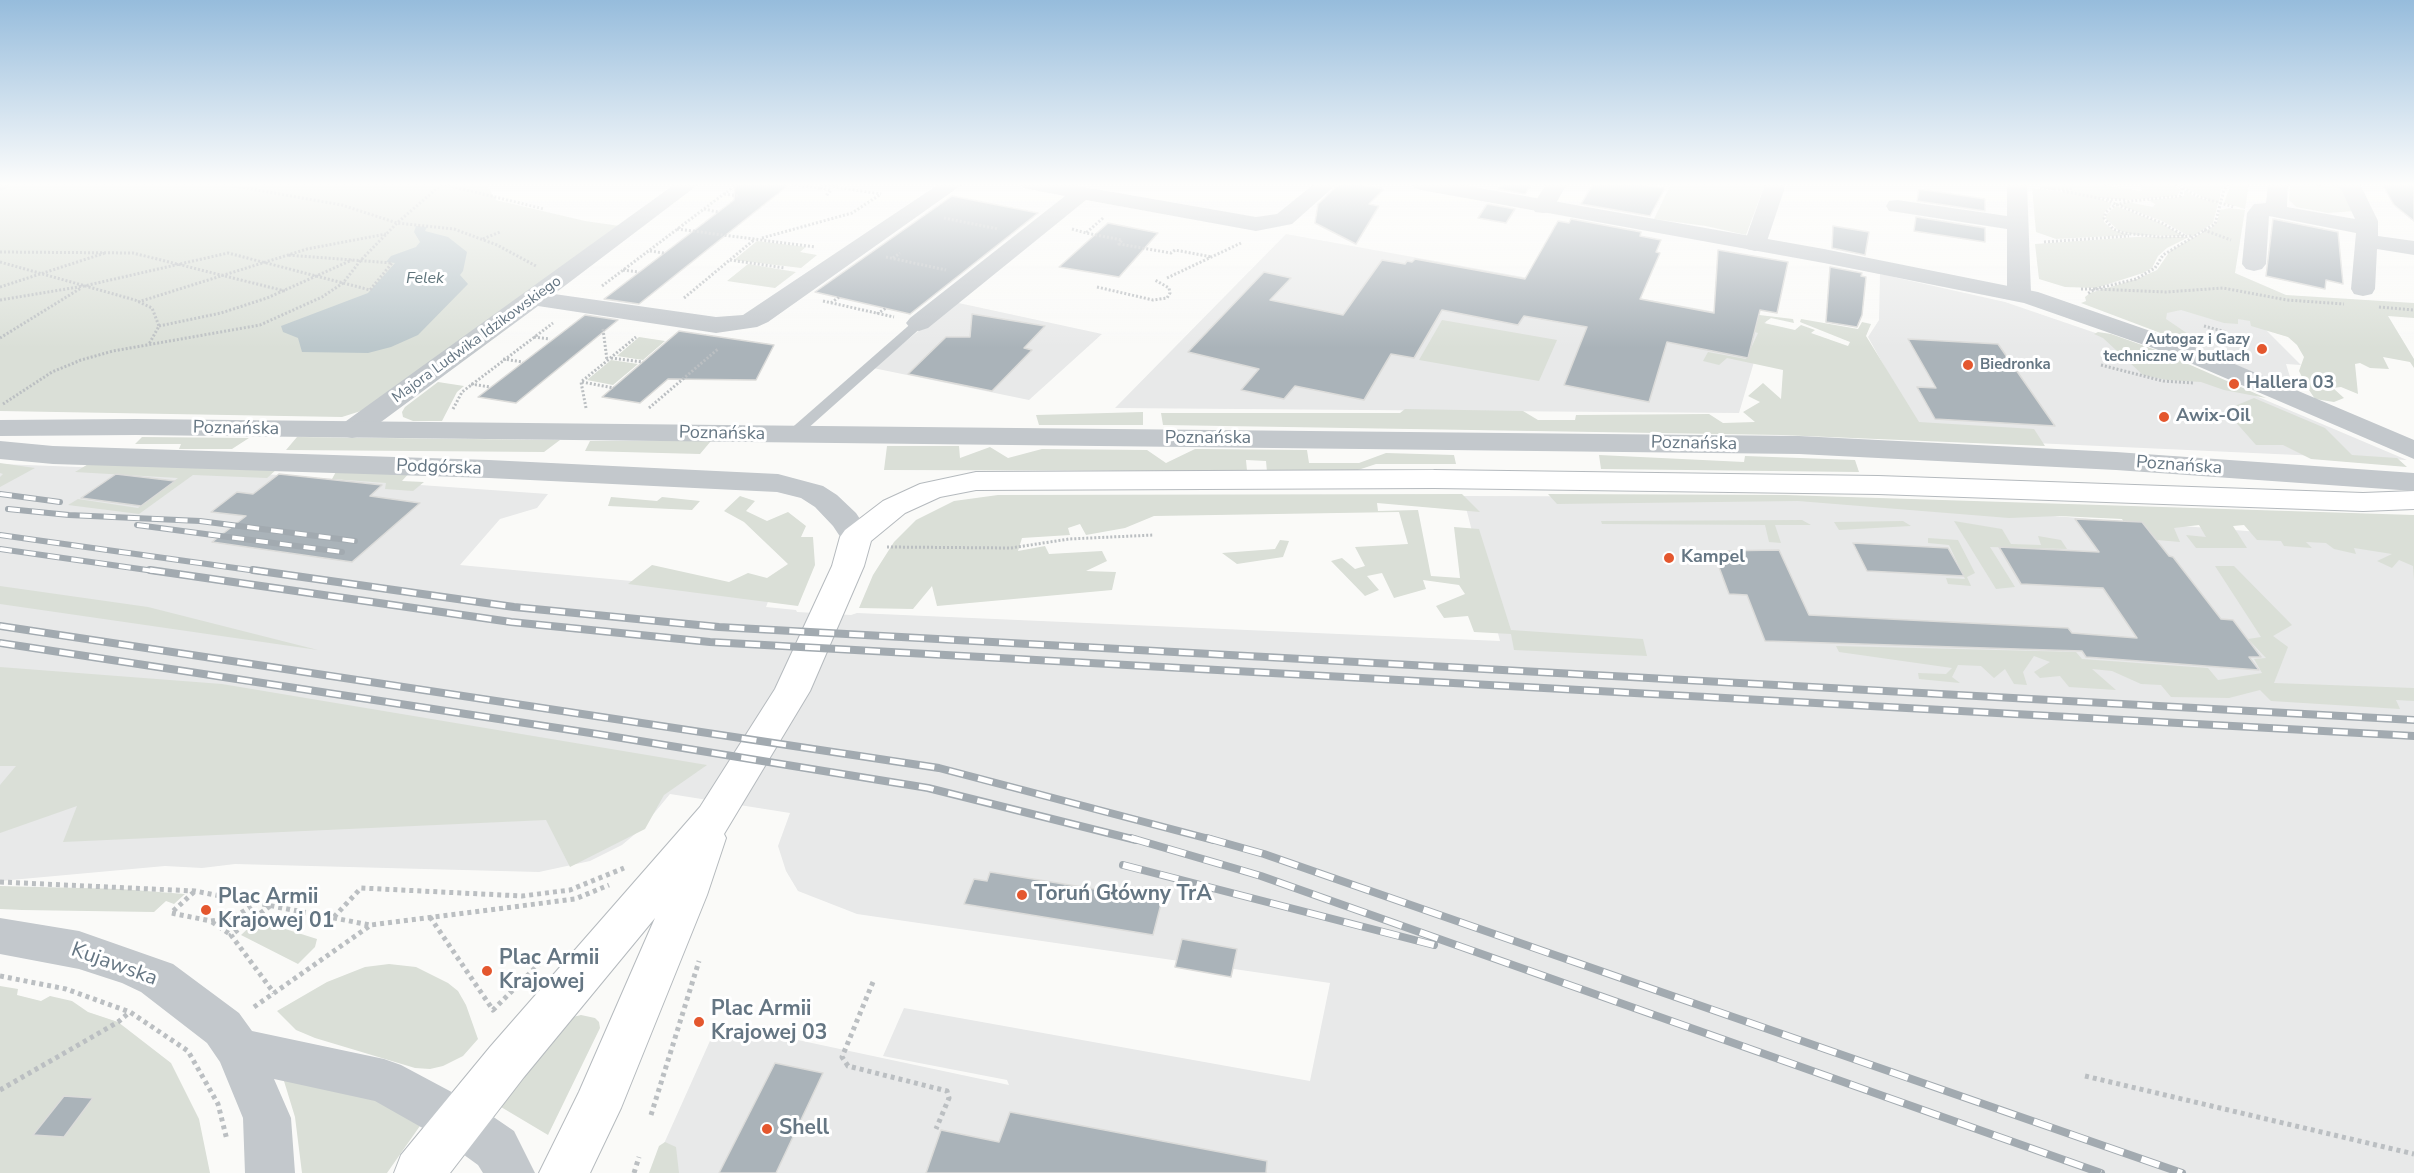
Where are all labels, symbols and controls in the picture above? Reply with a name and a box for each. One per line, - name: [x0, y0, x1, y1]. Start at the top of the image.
- water label: Felek: [406, 269, 444, 289]
- street label: Majora Ludwika Idzikowskiego: [389, 273, 565, 407]
- place label: Autogaz i Gazy techniczne w butlach: [2103, 331, 2250, 366]
- marker: Autogaz i Gazy techniczne w butlach: [2255, 342, 2269, 356]
- place label: Biedronka: [1980, 356, 2051, 374]
- marker: Biedronka: [1961, 358, 1975, 372]
- place label: Hallera 03: [2246, 373, 2334, 395]
- marker: Hallera 03: [2227, 377, 2241, 391]
- place label: Awix-Oil: [2176, 406, 2250, 428]
- marker: Awix-Oil: [2157, 410, 2171, 424]
- street label: Poznańska: [193, 417, 279, 441]
- street label: Poznańska: [679, 422, 765, 446]
- street label: Poznańska: [1165, 428, 1251, 450]
- street label: Poznańska: [1651, 432, 1737, 456]
- street label: Poznańska: [2135, 452, 2223, 480]
- street label: Podgórska: [396, 456, 482, 480]
- place label: Kampel: [1681, 547, 1745, 569]
- marker: Kampel: [1662, 551, 1676, 565]
- place label: Toruń Główny TrA: [1034, 882, 1212, 908]
- place label: Plac Armii Krajowej 01: [218, 885, 334, 935]
- marker: Toruń Główny TrA: [1015, 888, 1029, 902]
- marker: Plac Armii Krajowej 01: [199, 903, 213, 917]
- street label: Kujawska: [68, 938, 160, 992]
- place label: Plac Armii Krajowej: [499, 946, 599, 996]
- marker: Plac Armii Krajowej: [480, 964, 494, 978]
- place label: Plac Armii Krajowej 03: [711, 997, 827, 1047]
- marker: Plac Armii Krajowej 03: [692, 1015, 706, 1029]
- place label: Shell: [779, 1116, 829, 1142]
- marker: Shell: [760, 1122, 774, 1136]

